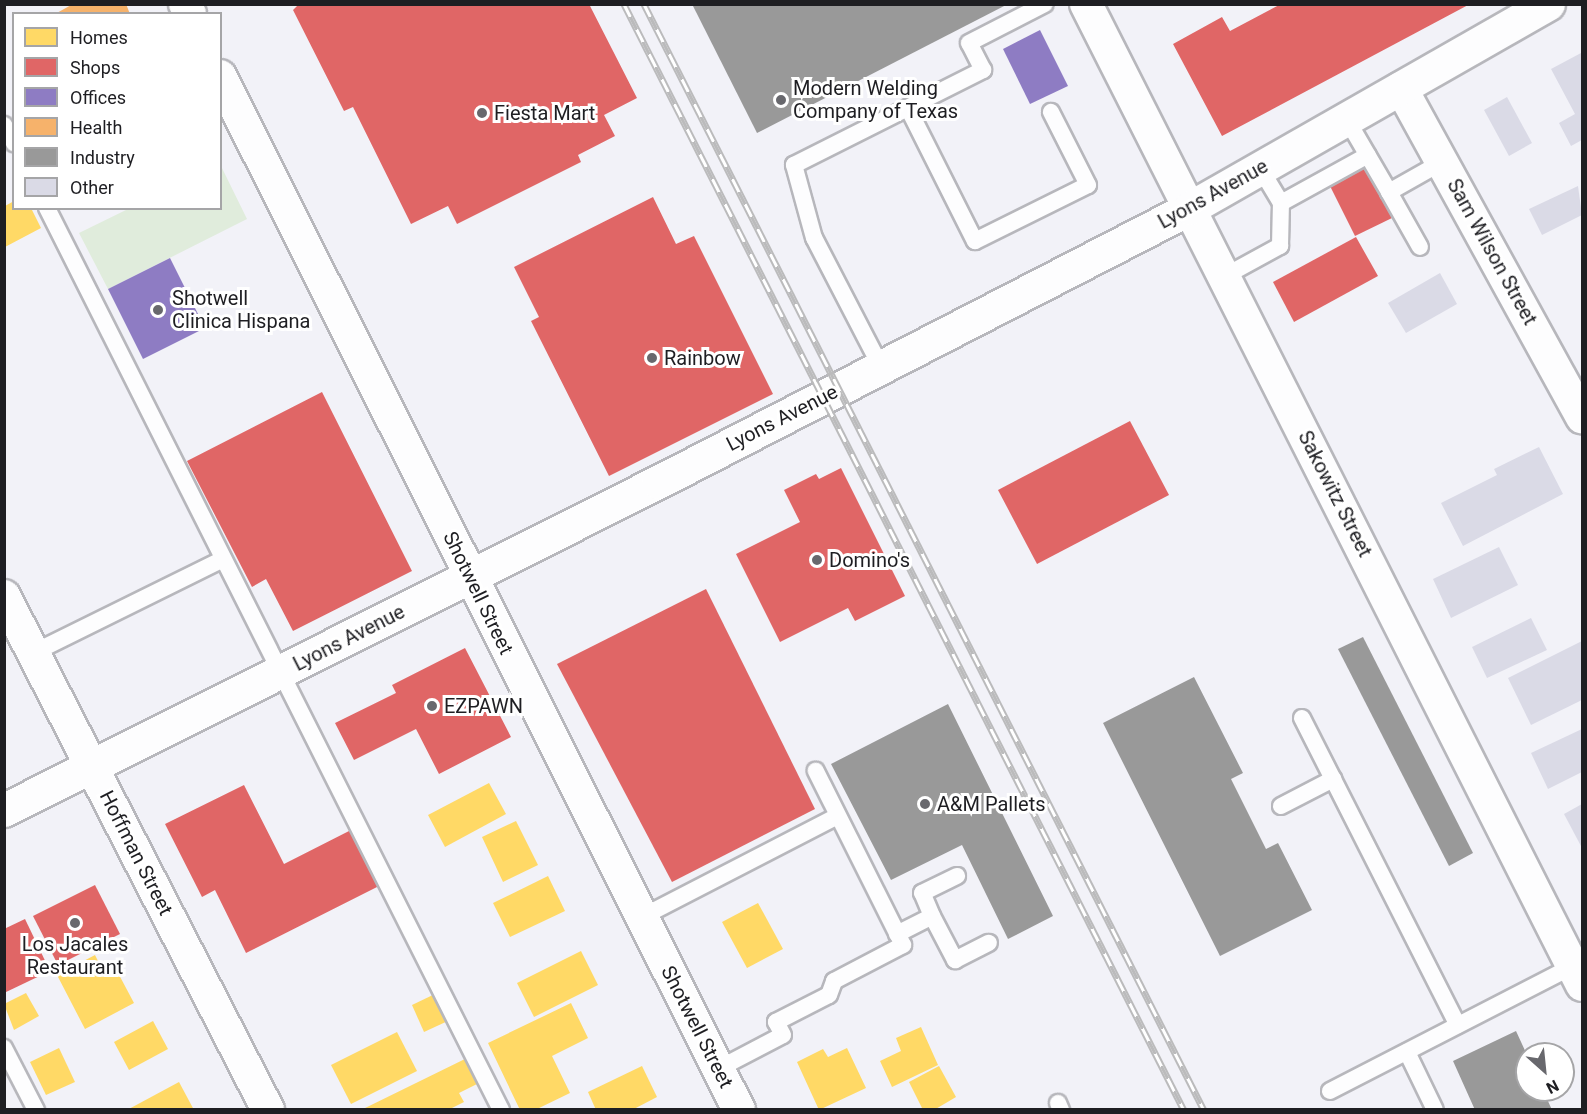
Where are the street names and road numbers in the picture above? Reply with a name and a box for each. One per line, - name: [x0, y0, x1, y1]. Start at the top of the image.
- street label: Lyons Avenue: [1154, 154, 1272, 234]
- street label: Sam Wilson Street: [1442, 175, 1542, 329]
- street label: Lyons Avenue: [722, 380, 842, 456]
- street label: Sakowitz Street: [1293, 427, 1377, 561]
- street label: Shotwell Street: [438, 528, 518, 658]
- street label: Lyons Avenue: [289, 600, 409, 676]
- street label: Hoffman Street: [94, 787, 178, 919]
- street label: Shotwell Street: [656, 962, 738, 1092]

